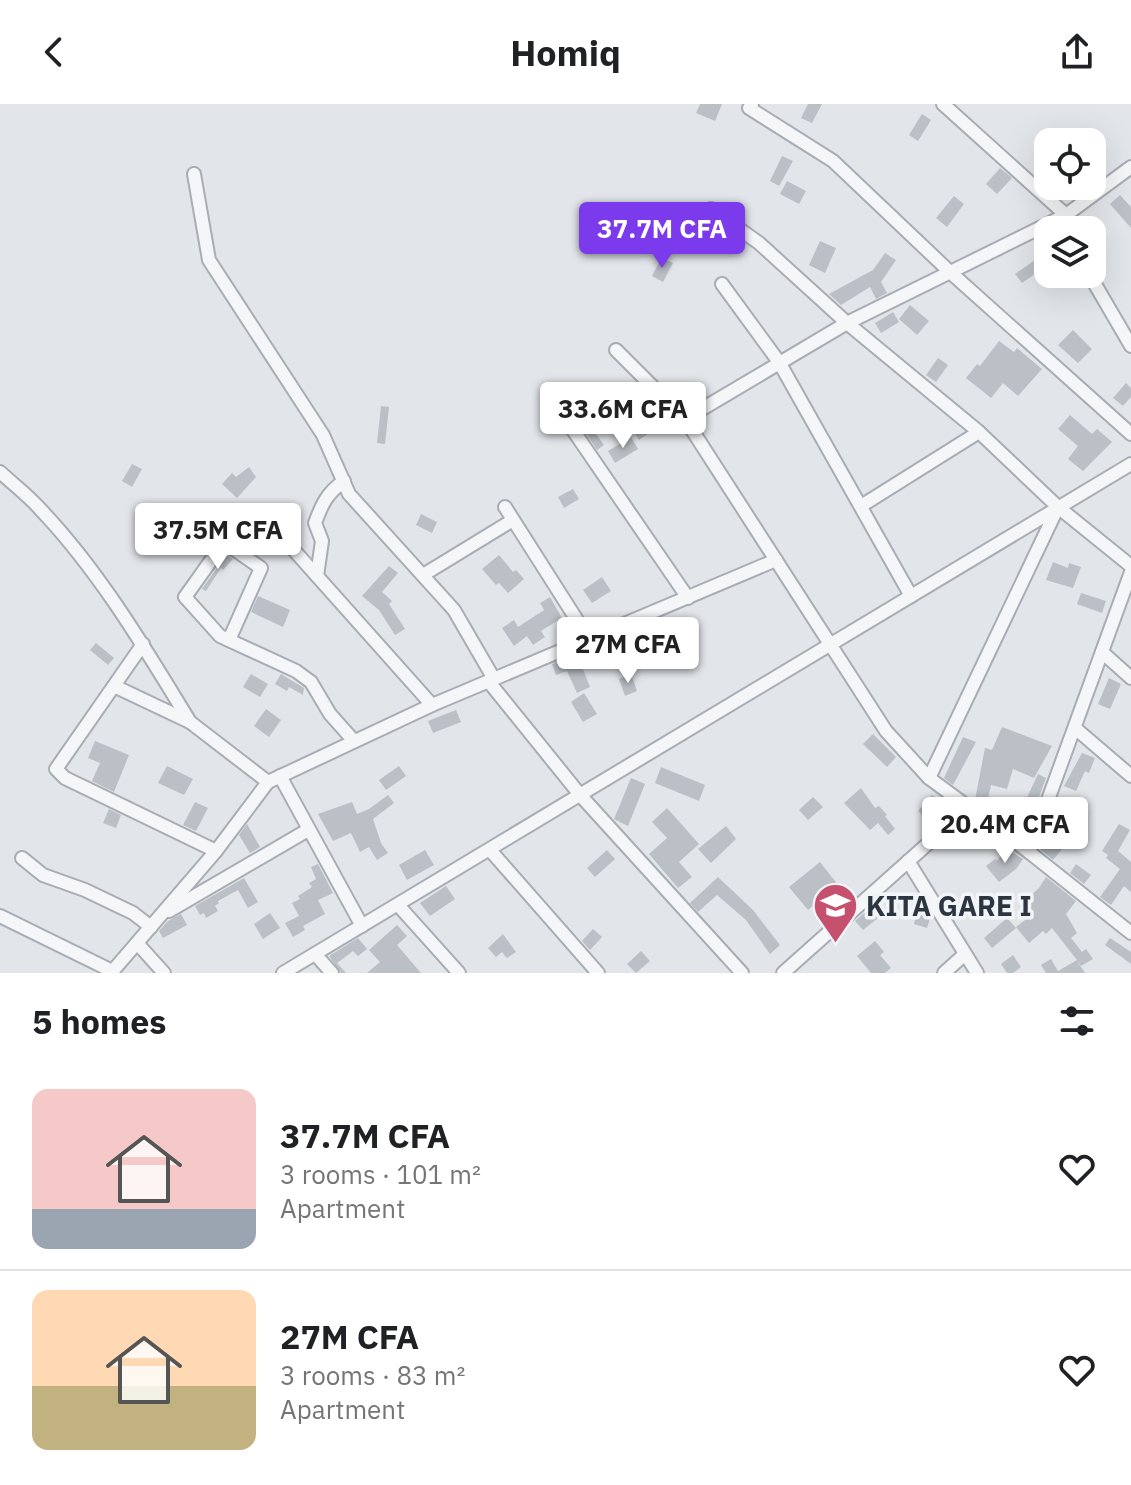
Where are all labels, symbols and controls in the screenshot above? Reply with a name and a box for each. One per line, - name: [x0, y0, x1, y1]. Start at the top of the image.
- text: Homiq: [510, 29, 621, 76]
- icon: back: [32, 30, 76, 74]
- icon: share: [1055, 30, 1099, 74]
- map controls: [1034, 128, 1106, 288]
- button: locate: [1034, 128, 1106, 200]
- pin: 37.7M CFA: [570, 202, 754, 270]
- text: 37.7M CFA: [597, 211, 727, 245]
- button: layers: [1034, 216, 1106, 288]
- pin: 33.6M CFA: [531, 382, 715, 450]
- text: 33.6M CFA: [558, 391, 688, 425]
- pin: 37.5M CFA: [126, 503, 310, 571]
- text: 37.5M CFA: [153, 512, 283, 546]
- pin: 27M CFA: [554, 617, 702, 685]
- text: 27M CFA: [575, 626, 681, 660]
- pin: 20.4M CFA: [913, 797, 1097, 865]
- text: 20.4M CFA: [940, 806, 1070, 840]
- school or university icon: KITA GARE I: [811, 881, 859, 944]
- place label: KITA GARE I: [866, 887, 1032, 924]
- text: 5 homes: [32, 999, 167, 1043]
- icon: filters: [1055, 999, 1099, 1043]
- text: 37.7M CFA: [280, 1113, 450, 1157]
- icon: home: [96, 1121, 192, 1217]
- icon: heart: [1055, 1147, 1099, 1191]
- text: 3 rooms · 101 m²: [280, 1157, 481, 1191]
- text: Apartment: [280, 1191, 405, 1225]
- text: 27M CFA: [280, 1314, 419, 1358]
- icon: home: [96, 1322, 192, 1418]
- icon: heart: [1055, 1348, 1099, 1392]
- text: 3 rooms · 83 m²: [280, 1358, 465, 1392]
- text: Apartment: [280, 1392, 405, 1426]

